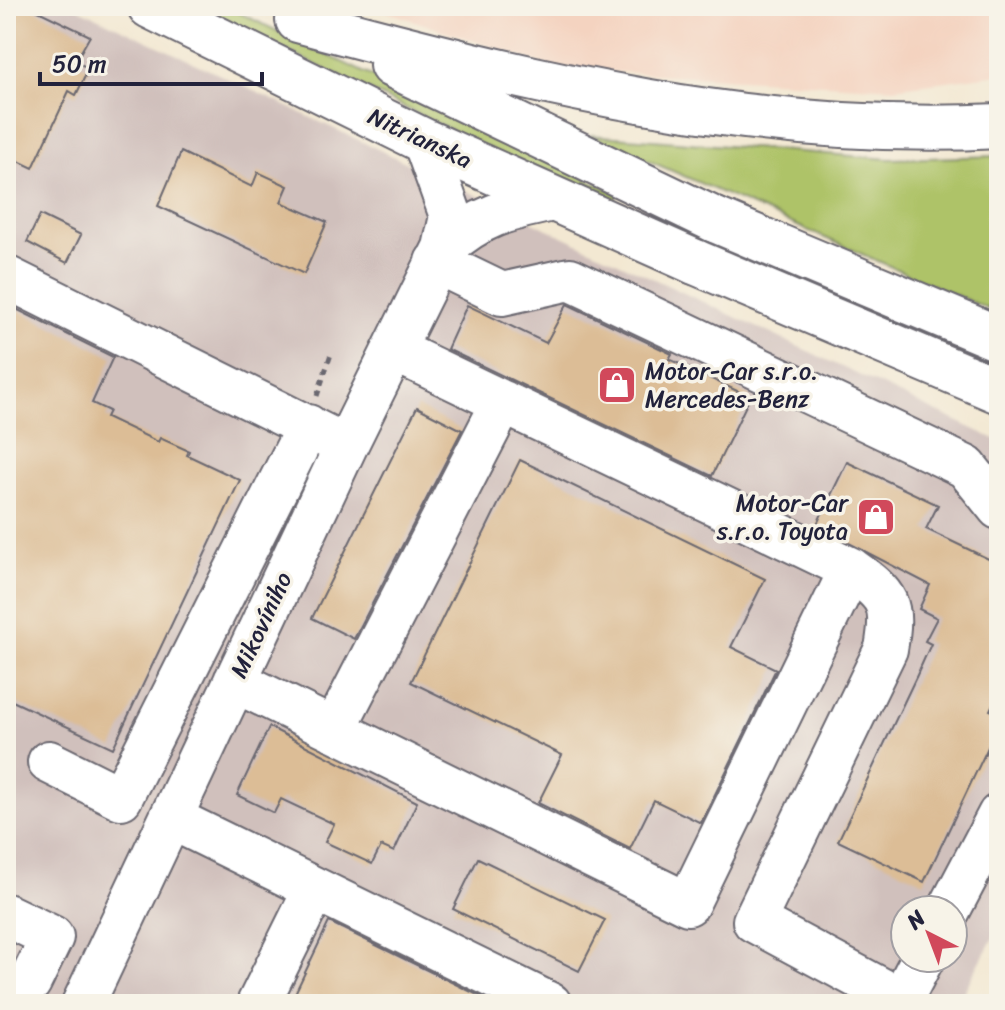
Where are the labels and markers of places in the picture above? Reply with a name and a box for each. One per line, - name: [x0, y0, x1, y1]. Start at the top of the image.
- place label: Motor-Car s.r.o. Mercedes-Benz: [645, 350, 818, 420]
- shop icon: Motor-Car s.r.o. Mercedes-Benz: [596, 364, 638, 406]
- place label: Motor-Car s.r.o. Toyota: [716, 482, 849, 552]
- shop icon: Motor-Car s.r.o. Toyota: [855, 496, 897, 538]

